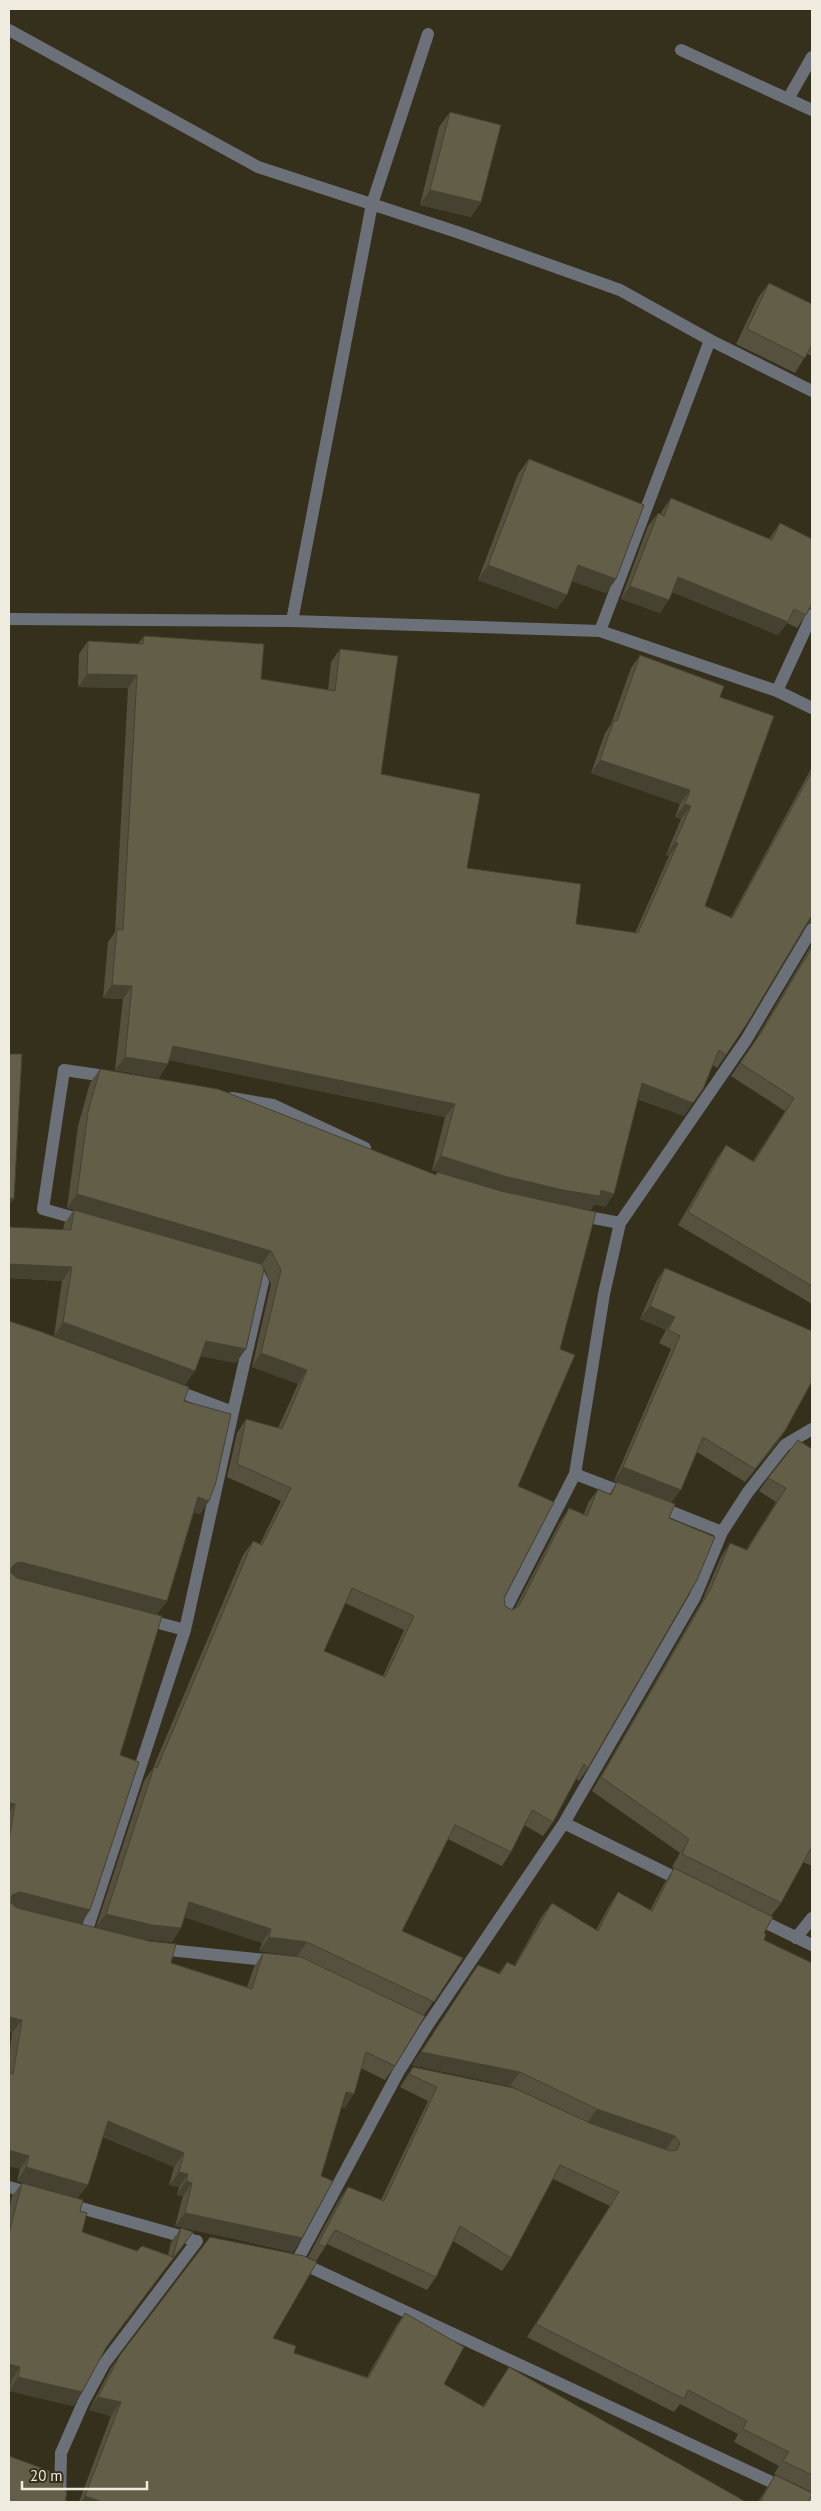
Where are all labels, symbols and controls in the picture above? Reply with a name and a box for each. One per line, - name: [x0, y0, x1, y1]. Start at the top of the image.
- scale bar: [22, 2458, 148, 2490]
- text: 20 m: [30, 2466, 63, 2485]

